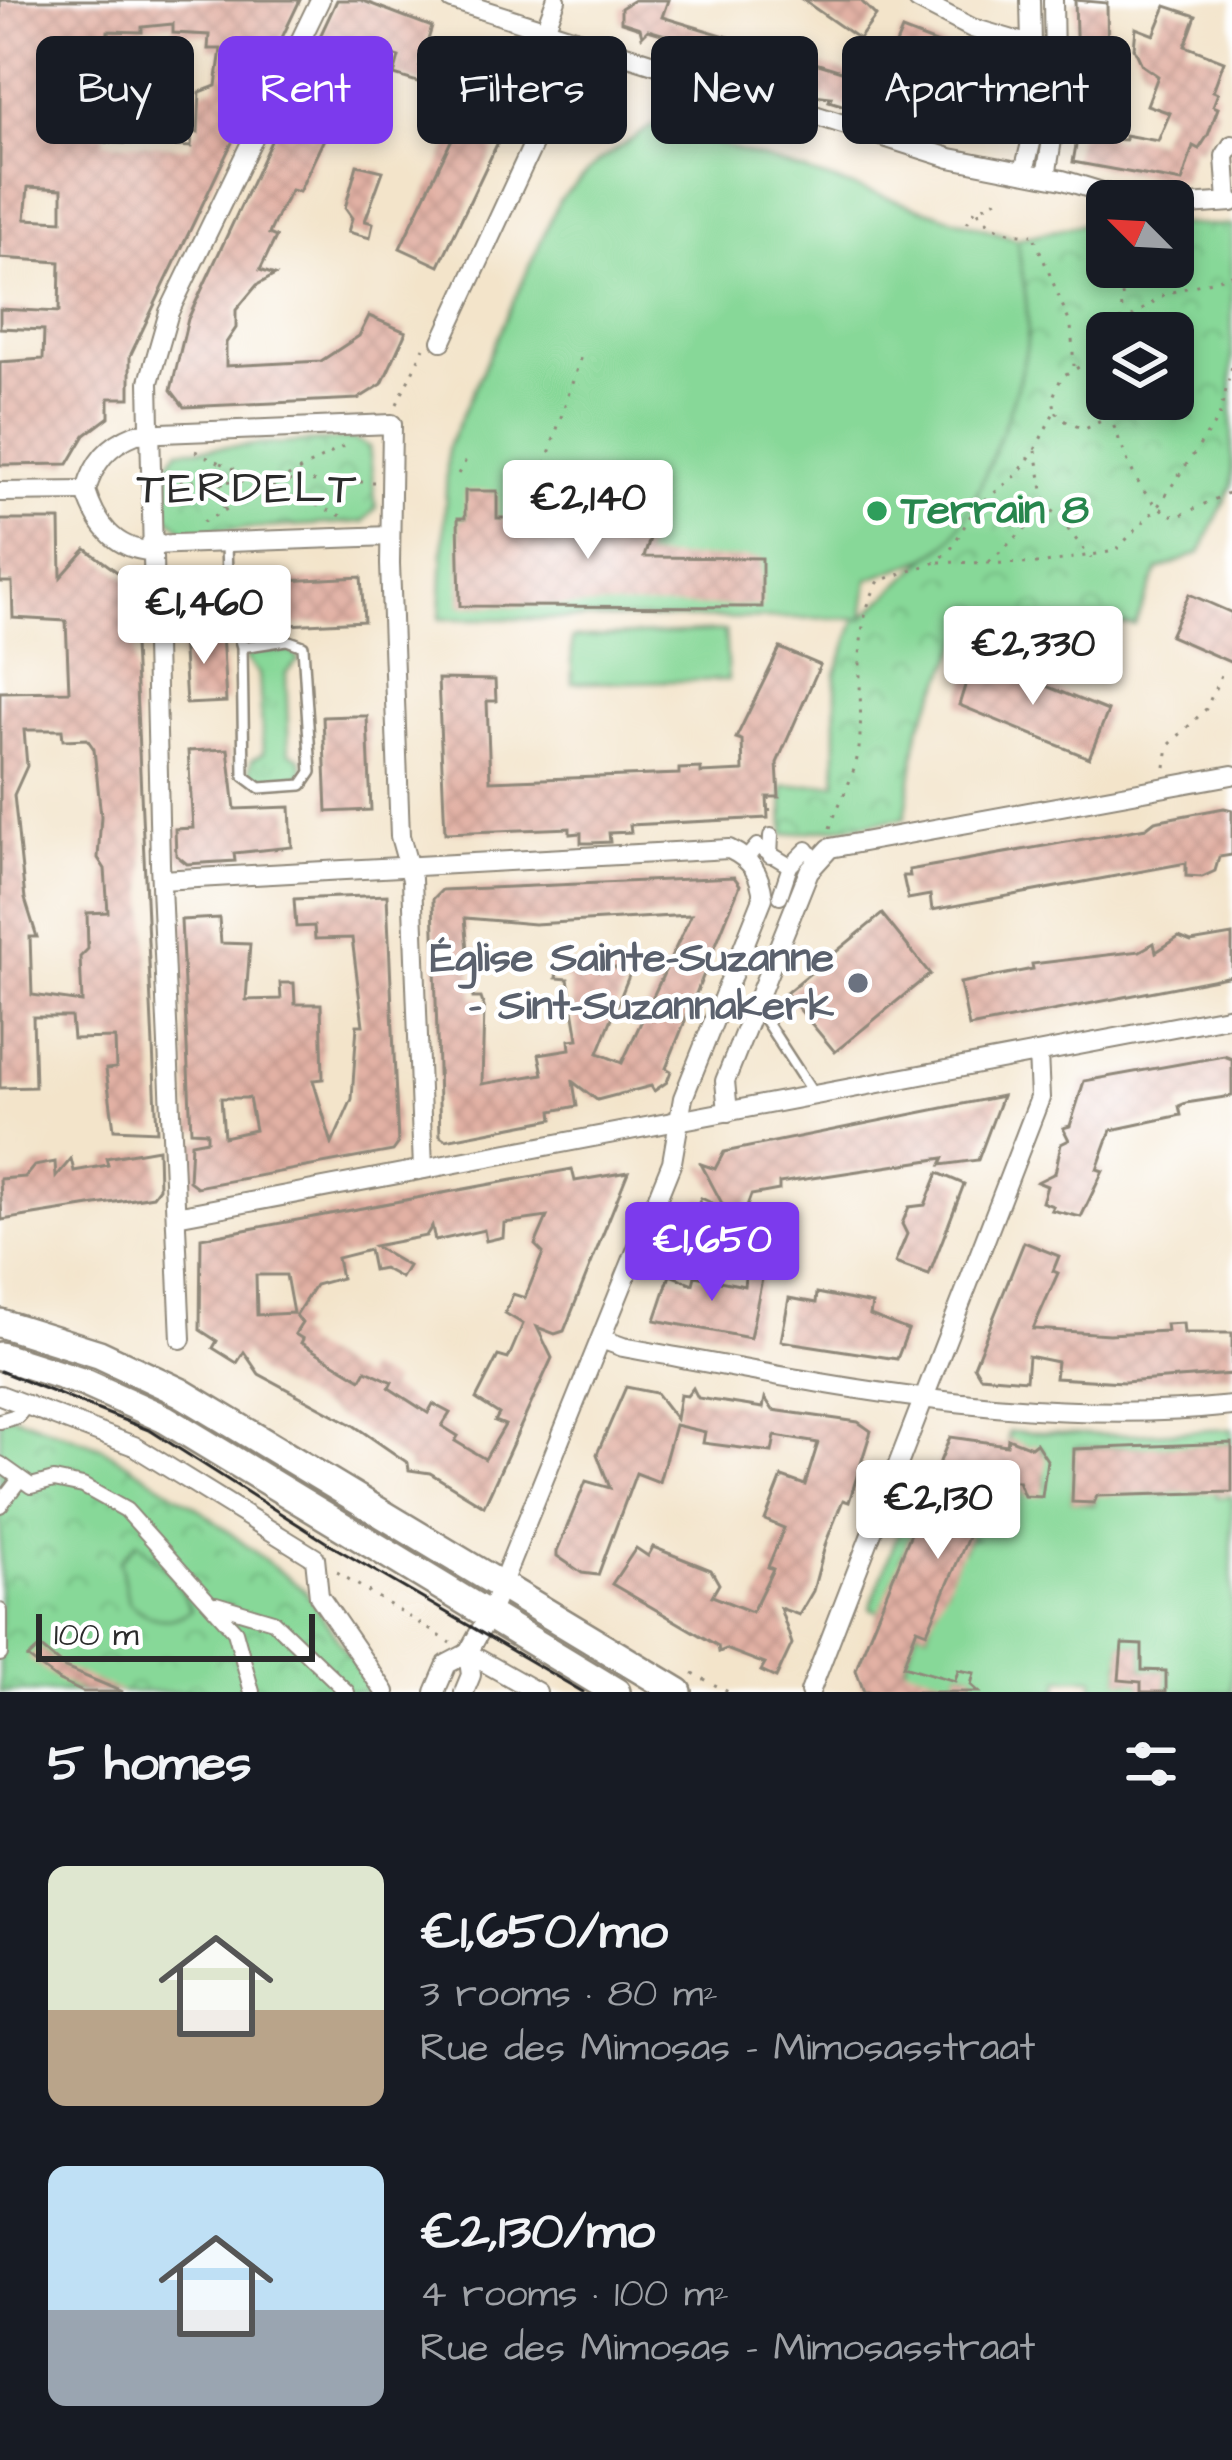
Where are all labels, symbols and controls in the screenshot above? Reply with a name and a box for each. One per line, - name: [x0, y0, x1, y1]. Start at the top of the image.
- chip: Buy: [36, 36, 194, 144]
- chip: Rent: [218, 36, 393, 144]
- chip: Filters: [417, 36, 627, 144]
- chip: New: [651, 36, 818, 144]
- chip: Apartment: [842, 36, 1131, 144]
- north arrow: [1086, 180, 1194, 288]
- map controls: [1086, 180, 1194, 420]
- button: layers: [1086, 312, 1194, 420]
- district label: TERDELT: [137, 458, 359, 520]
- pin: €2,140: [490, 460, 686, 562]
- text: €2,140: [530, 472, 646, 526]
- place label: Terrain 8: [900, 482, 1089, 540]
- marker: Terrain 8: [864, 498, 890, 524]
- pin: €1,460: [106, 565, 302, 667]
- text: €1,460: [145, 577, 263, 631]
- pin: €2,330: [935, 606, 1131, 708]
- text: €2,330: [971, 618, 1095, 672]
- place label: Église Sainte-Suzanne - Sint-Suzannakerk: [430, 930, 834, 1036]
- marker: Église Sainte-Suzanne - Sint-Suzannakerk: [845, 970, 871, 996]
- pin: €1,650: [614, 1202, 810, 1304]
- text: €1,650: [652, 1214, 772, 1268]
- pin: €2,130: [840, 1460, 1036, 1562]
- text: €2,130: [883, 1472, 993, 1526]
- scale bar: [36, 1608, 315, 1661]
- text: 100 m: [54, 1612, 139, 1658]
- text: 5 homes: [48, 1729, 251, 1800]
- icon: filters: [1118, 1731, 1184, 1797]
- text: €1,650/mo: [420, 1897, 668, 1968]
- icon: home: [144, 1914, 288, 2058]
- text: 3 rooms · 80 m²: [420, 1968, 718, 2022]
- text: Rue des Mimosas - Mimosasstraat: [420, 2022, 1035, 2076]
- text: €2,130/mo: [420, 2197, 655, 2268]
- icon: home: [144, 2214, 288, 2358]
- text: 4 rooms · 100 m²: [420, 2268, 729, 2322]
- text: Rue des Mimosas - Mimosasstraat: [420, 2322, 1035, 2376]

